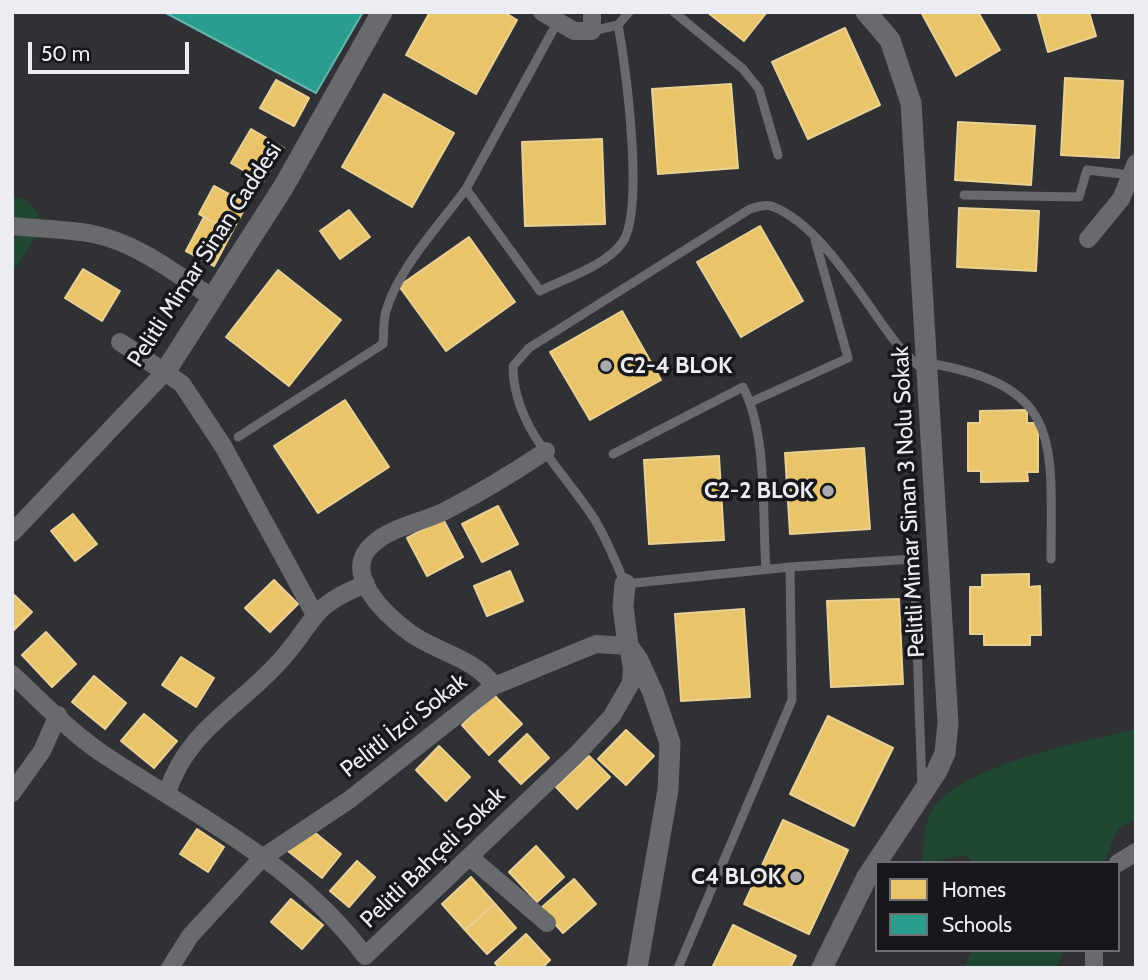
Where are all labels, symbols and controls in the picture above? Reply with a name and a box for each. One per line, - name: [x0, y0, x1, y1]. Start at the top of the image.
- scale bar: [32, 28, 192, 72]
- text: 50 m: [41, 41, 90, 66]
- street label: Pelitli Mimar Sinan Caddesi: [122, 138, 288, 372]
- street label: Pelitli Mimar Sinan 3 Nolu Sokak: [887, 346, 931, 658]
- place label: C2-4 BLOK: [620, 352, 732, 380]
- marker: C2-4 BLOK: [598, 358, 614, 374]
- place label: C2-2 BLOK: [704, 477, 814, 505]
- marker: C2-2 BLOK: [820, 483, 836, 499]
- street label: Pelitli İzci Sokak: [335, 668, 473, 784]
- street label: Pelitli Bahçeli Sokak: [355, 782, 511, 934]
- legend: [875, 861, 1120, 952]
- place label: C4 BLOK: [691, 863, 782, 891]
- marker: C4 BLOK: [788, 869, 804, 885]
- text: Homes: [942, 877, 1006, 902]
- text: Schools: [942, 912, 1012, 937]

